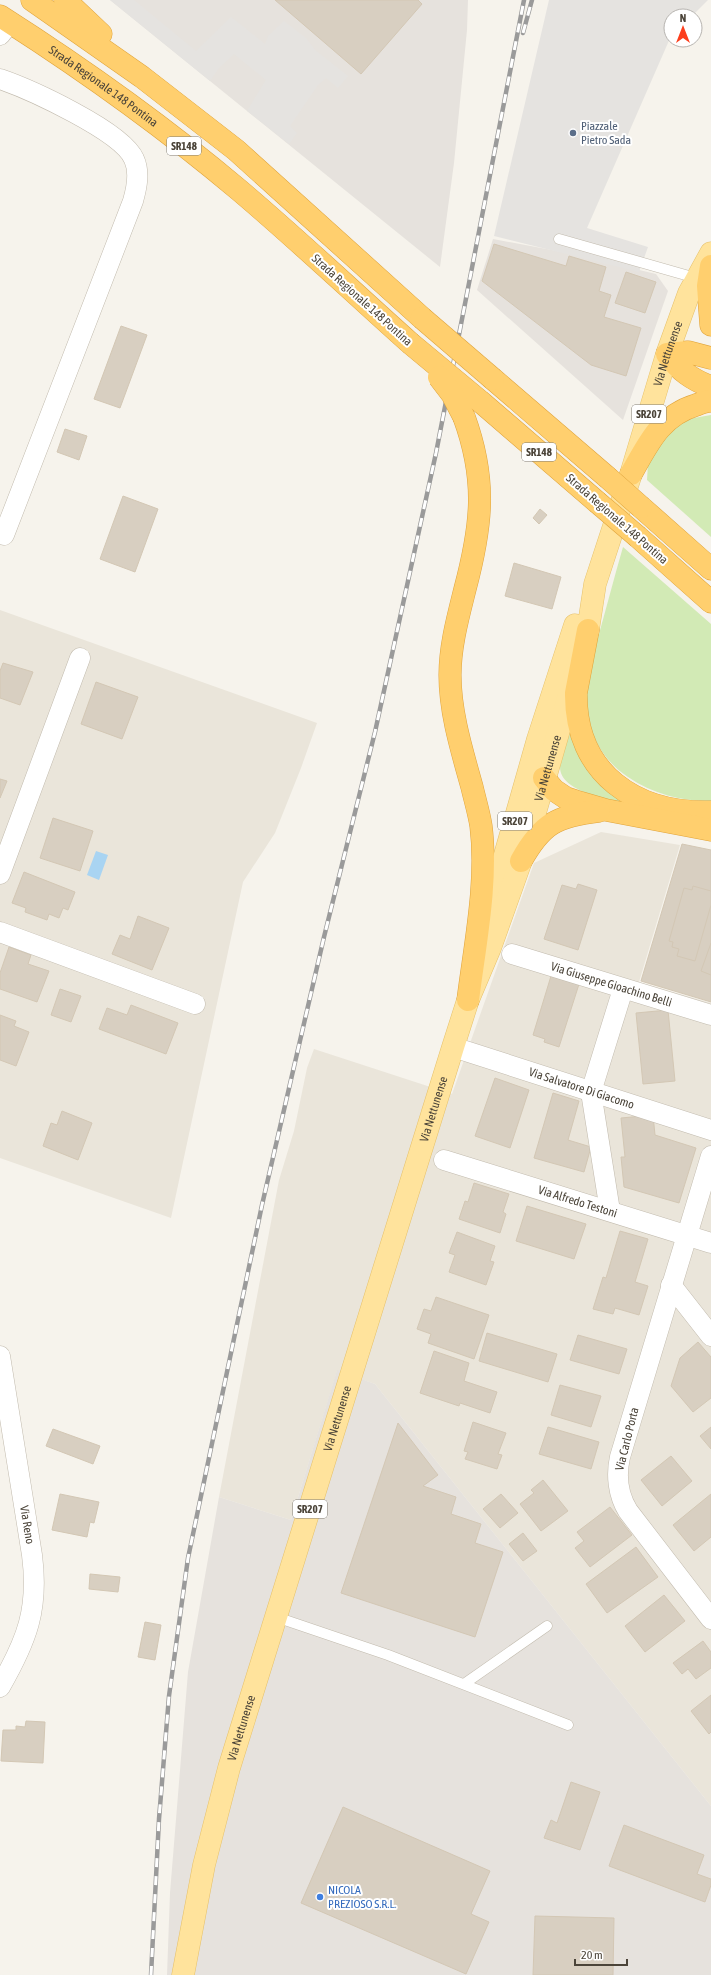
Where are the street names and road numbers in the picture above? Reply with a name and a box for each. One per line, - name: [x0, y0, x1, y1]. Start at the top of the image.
- street label: Strada Regionale 148 Pontina: [46, 43, 161, 130]
- road number: SR148: [167, 137, 201, 155]
- street label: Strada Regionale 148 Pontina: [309, 251, 415, 349]
- street label: Via Nettunense: [651, 319, 685, 388]
- road number: SR207: [632, 405, 666, 423]
- road number: SR148: [522, 443, 556, 461]
- street label: Strada Regionale 148 Pontina: [563, 471, 671, 567]
- street label: Via Nettunense: [532, 734, 564, 803]
- road number: SR207: [498, 812, 532, 830]
- street label: Via Giuseppe Gioachino Belli: [549, 959, 674, 1010]
- street label: Via Salvatore Di Giacomo: [527, 1065, 636, 1112]
- street label: Via Nettunense: [417, 1075, 450, 1144]
- street label: Via Alfredo Testoni: [536, 1183, 619, 1220]
- street label: Via Nettunense: [321, 1384, 354, 1453]
- street label: Via Carlo Porta: [612, 1406, 642, 1472]
- road number: SR207: [293, 1500, 327, 1518]
- street label: Via Reno: [17, 1505, 37, 1545]
- street label: Via Nettunense: [225, 1693, 258, 1763]

